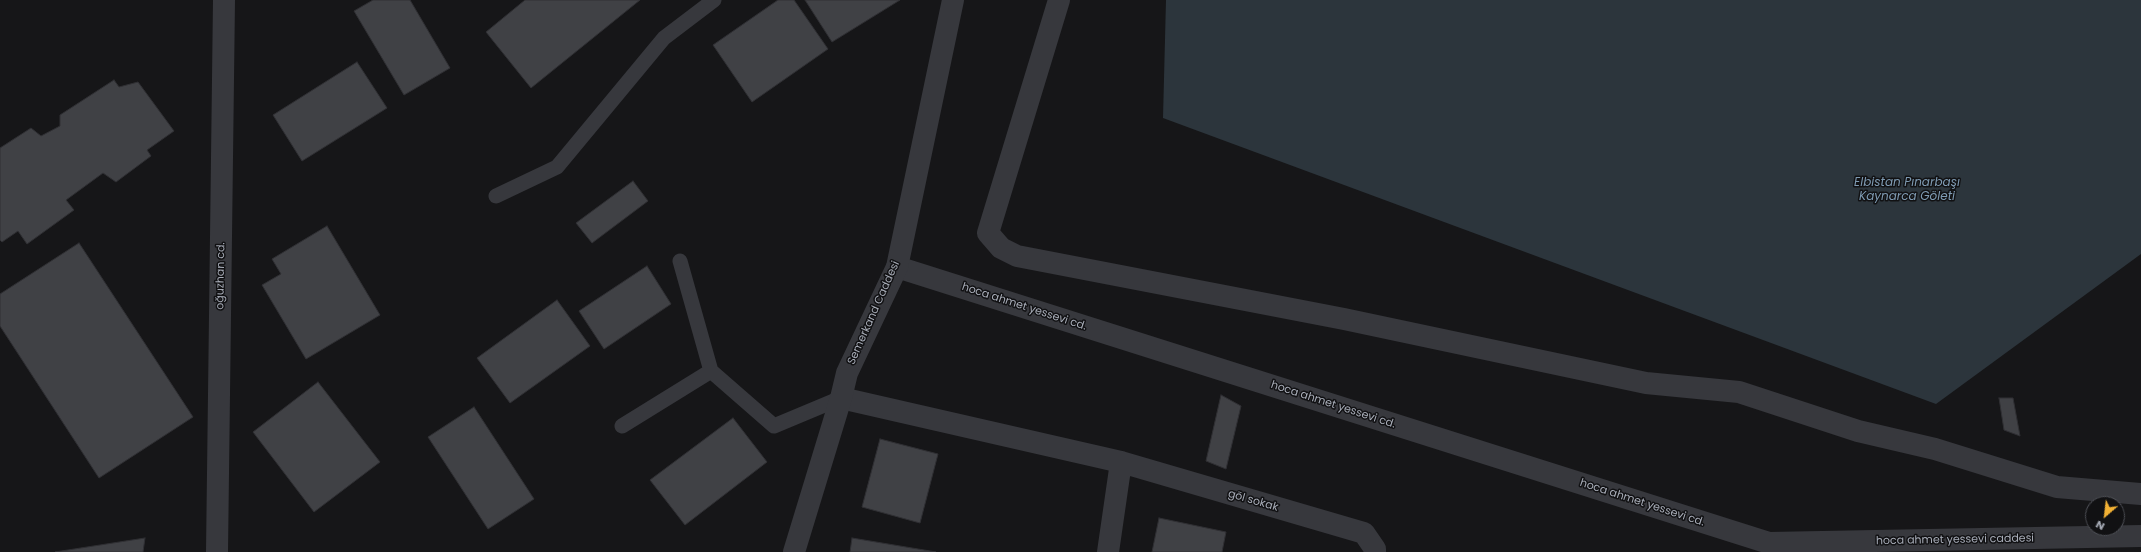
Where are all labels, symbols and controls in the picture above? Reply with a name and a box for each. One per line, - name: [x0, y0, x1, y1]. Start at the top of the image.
- water label: Elbistan Pınarbaşı Kaynarca Göleti: [1854, 176, 1960, 204]
- street label: oğuzhan cd.: [214, 242, 228, 310]
- street label: Semerkand Caddesi: [845, 259, 903, 367]
- street label: hoca ahmet yessevi cd.: [960, 281, 1088, 333]
- street label: hoca ahmet yessevi cd.: [1269, 379, 1397, 431]
- street label: hoca ahmet yessevi cd.: [1578, 477, 1706, 529]
- street label: göl sokak: [1226, 488, 1280, 514]
- north arrow: [2085, 496, 2125, 536]
- text: N: [2092, 517, 2107, 535]
- street label: hoca ahmet yessevi caddesi: [1876, 532, 2034, 548]

